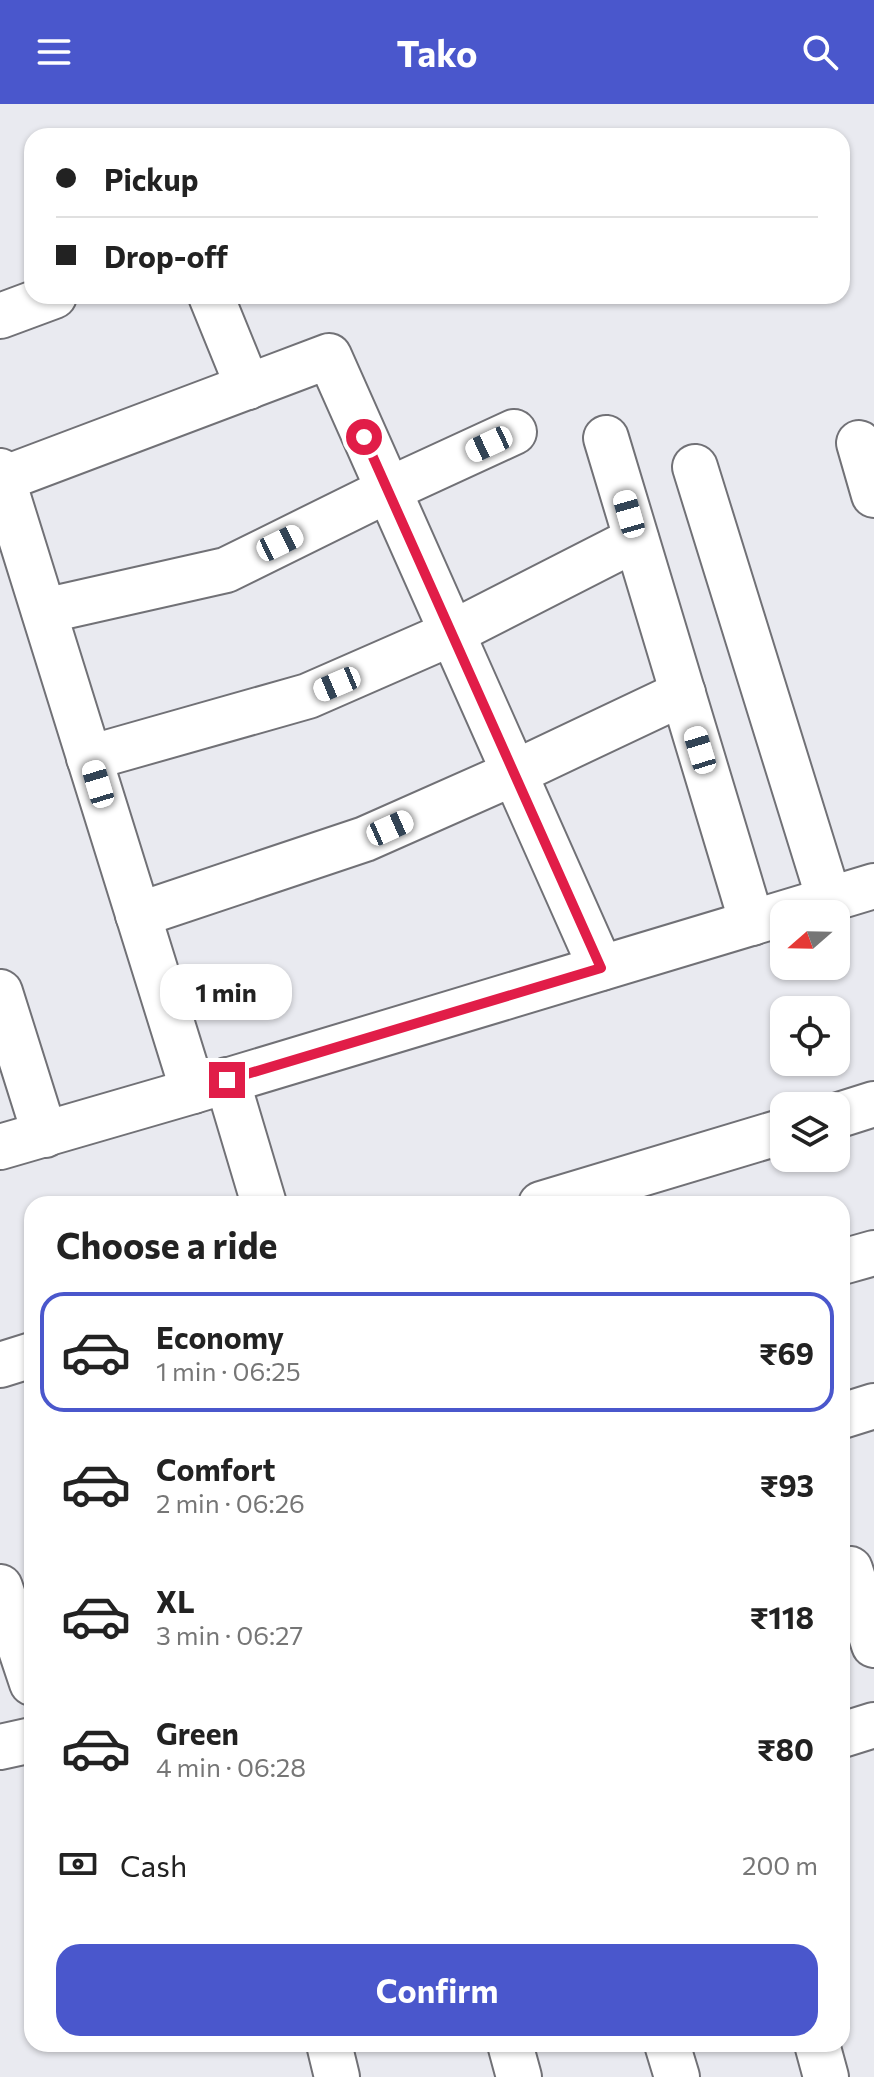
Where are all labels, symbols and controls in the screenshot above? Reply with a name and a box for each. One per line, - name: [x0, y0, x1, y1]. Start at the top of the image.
- icon: menu: [32, 30, 76, 74]
- text: Tako: [397, 30, 477, 74]
- icon: search: [798, 30, 842, 74]
- text: Pickup: [104, 160, 198, 197]
- text: Drop-off: [104, 237, 228, 274]
- route start: [346, 419, 382, 455]
- car: [462, 423, 516, 465]
- car: [611, 488, 647, 540]
- car: [253, 522, 307, 564]
- car: [310, 664, 364, 704]
- car: [682, 724, 718, 776]
- car: [80, 758, 116, 810]
- car: [363, 807, 417, 849]
- north arrow: [770, 900, 850, 980]
- map controls: [770, 900, 850, 1172]
- callout: 1 min: [161, 964, 293, 1020]
- text: 1 min: [195, 976, 257, 1007]
- button: locate: [770, 996, 850, 1076]
- route end: [209, 1062, 245, 1098]
- button: layers: [770, 1092, 850, 1172]
- text: Choose a ride: [56, 1222, 277, 1266]
- icon: car: [60, 1316, 132, 1388]
- text: Economy: [156, 1318, 284, 1355]
- text: ₹69: [759, 1334, 814, 1371]
- text: 1 min · 06:25: [156, 1355, 301, 1386]
- icon: car: [60, 1448, 132, 1520]
- text: Comfort: [156, 1450, 275, 1487]
- text: ₹93: [760, 1466, 814, 1503]
- text: 2 min · 06:26: [156, 1487, 305, 1518]
- icon: car: [60, 1580, 132, 1652]
- text: XL: [156, 1582, 195, 1619]
- text: ₹118: [750, 1598, 814, 1635]
- text: 3 min · 06:27: [156, 1619, 303, 1650]
- icon: car: [60, 1712, 132, 1784]
- text: Green: [156, 1714, 239, 1751]
- text: ₹80: [757, 1730, 814, 1767]
- text: 4 min · 06:28: [156, 1751, 306, 1782]
- icon: cash: [56, 1842, 100, 1886]
- text: Cash: [120, 1846, 187, 1883]
- text: 200 m: [742, 1849, 818, 1880]
- button: Confirm: [56, 1944, 818, 2036]

